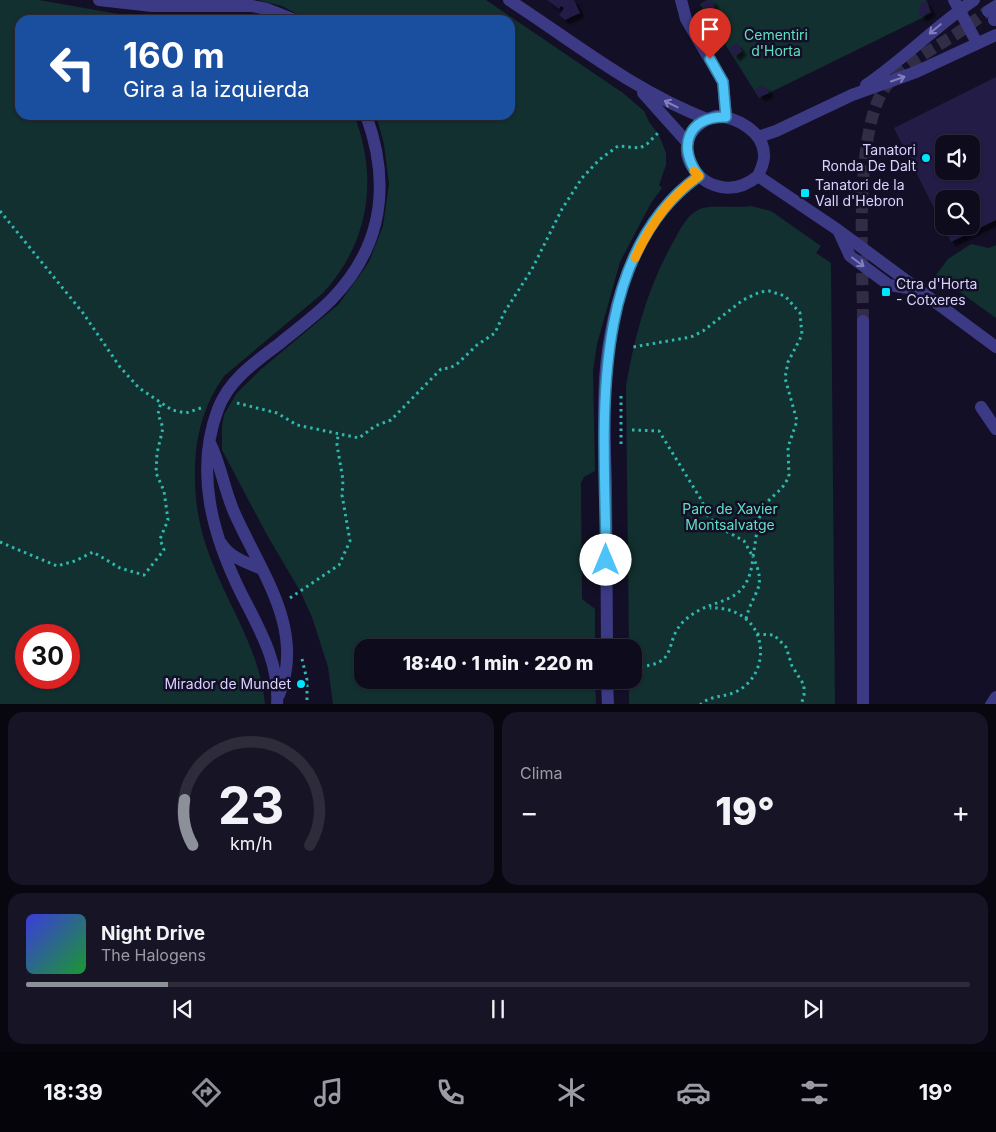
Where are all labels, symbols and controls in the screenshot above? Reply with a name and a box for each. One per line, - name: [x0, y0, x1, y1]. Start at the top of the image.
- pin: [689, 8, 731, 59]
- icon: arrive: [696, 15, 724, 43]
- one-way arrow: [929, 24, 942, 35]
- park label: Cementiri d'Horta: [744, 26, 808, 59]
- text: 160 m: [123, 34, 225, 76]
- icon: left: [40, 35, 105, 100]
- one-way arrow: [890, 74, 905, 83]
- text: Gira a la izquierda: [123, 76, 310, 102]
- one-way arrow: [664, 99, 679, 108]
- map controls: [935, 135, 980, 235]
- button: sound: [935, 135, 980, 180]
- place label: Tanatori Ronda De Dalt: [822, 141, 916, 174]
- marker: Tanatori Ronda De Dalt: [920, 152, 932, 164]
- place label: Tanatori de la Vall d'Hebron: [815, 176, 905, 209]
- marker: Tanatori de la Vall d'Hebron: [799, 187, 811, 199]
- button: search: [935, 190, 980, 235]
- one-way arrow: [851, 256, 864, 267]
- place label: Ctra d'Horta - Cotxeres: [896, 275, 977, 308]
- marker: Ctra d'Horta - Cotxeres: [880, 286, 892, 298]
- park label: Parc de Xavier Montsalvatge: [682, 500, 778, 533]
- position arrow: [579, 533, 631, 585]
- speed limit sign: 30: [15, 624, 80, 689]
- text: 18:40 · 1 min · 220 m: [403, 652, 593, 675]
- place label: Mirador de Mundet: [164, 675, 291, 692]
- marker: Mirador de Mundet: [295, 678, 307, 690]
- text: Clima: [520, 763, 562, 783]
- text: 23: [218, 774, 284, 837]
- text: 19°: [715, 788, 775, 834]
- text: −: [520, 795, 539, 829]
- text: +: [951, 795, 970, 829]
- text: km/h: [230, 833, 272, 854]
- text: Night Drive: [101, 922, 205, 945]
- text: The Halogens: [101, 945, 206, 965]
- icon: previous: [169, 995, 197, 1023]
- icon: pause: [484, 995, 512, 1023]
- icon: next: [799, 995, 827, 1023]
- icon: directions: [189, 1075, 224, 1110]
- icon: music: [311, 1075, 346, 1110]
- icon: phone: [433, 1075, 468, 1110]
- icon: climate: [554, 1075, 589, 1110]
- icon: car: [676, 1075, 711, 1110]
- icon: filters: [797, 1075, 832, 1110]
- text: 18:39: [43, 1079, 103, 1105]
- text: 19°: [919, 1079, 953, 1105]

